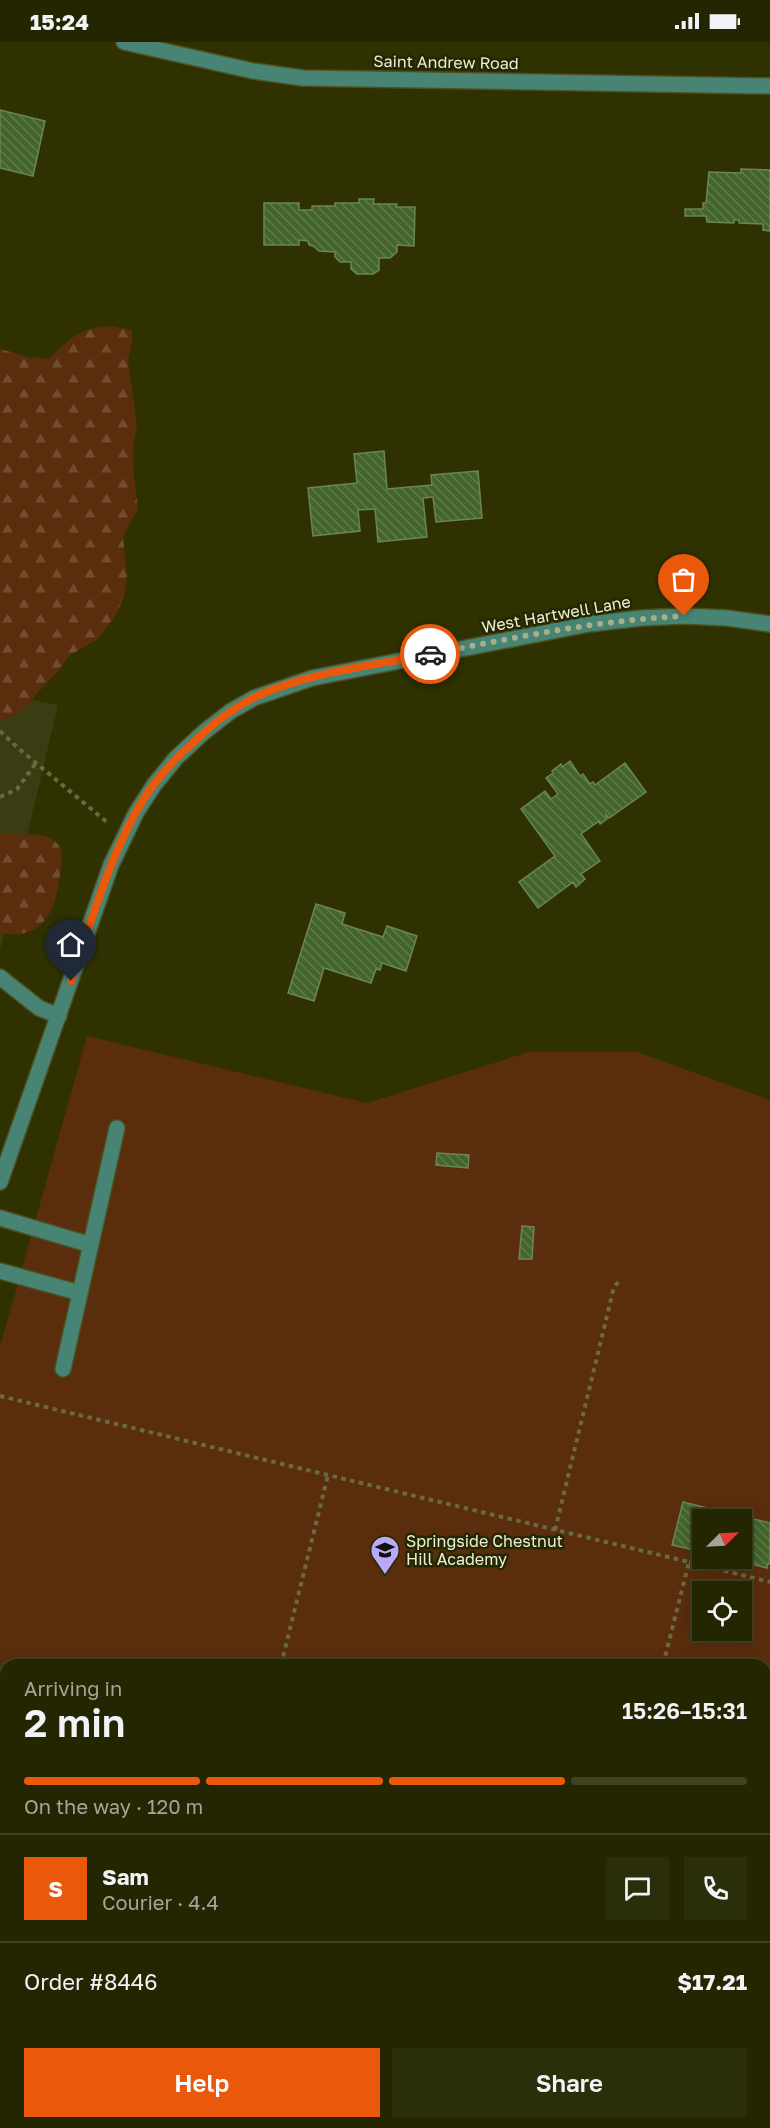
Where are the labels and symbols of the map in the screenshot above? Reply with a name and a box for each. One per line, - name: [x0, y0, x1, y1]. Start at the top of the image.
- street label: Saint Andrew Road: [373, 51, 519, 73]
- pin: [658, 554, 709, 616]
- street label: West Hartwell Lane: [480, 591, 632, 637]
- courier: [400, 624, 460, 684]
- pin: [45, 919, 96, 981]
- north arrow: [692, 1509, 752, 1569]
- place label: Springside Chestnut Hill Academy: [406, 1531, 563, 1569]
- school or university icon: Springside Chestnut Hill Academy: [369, 1534, 401, 1576]

